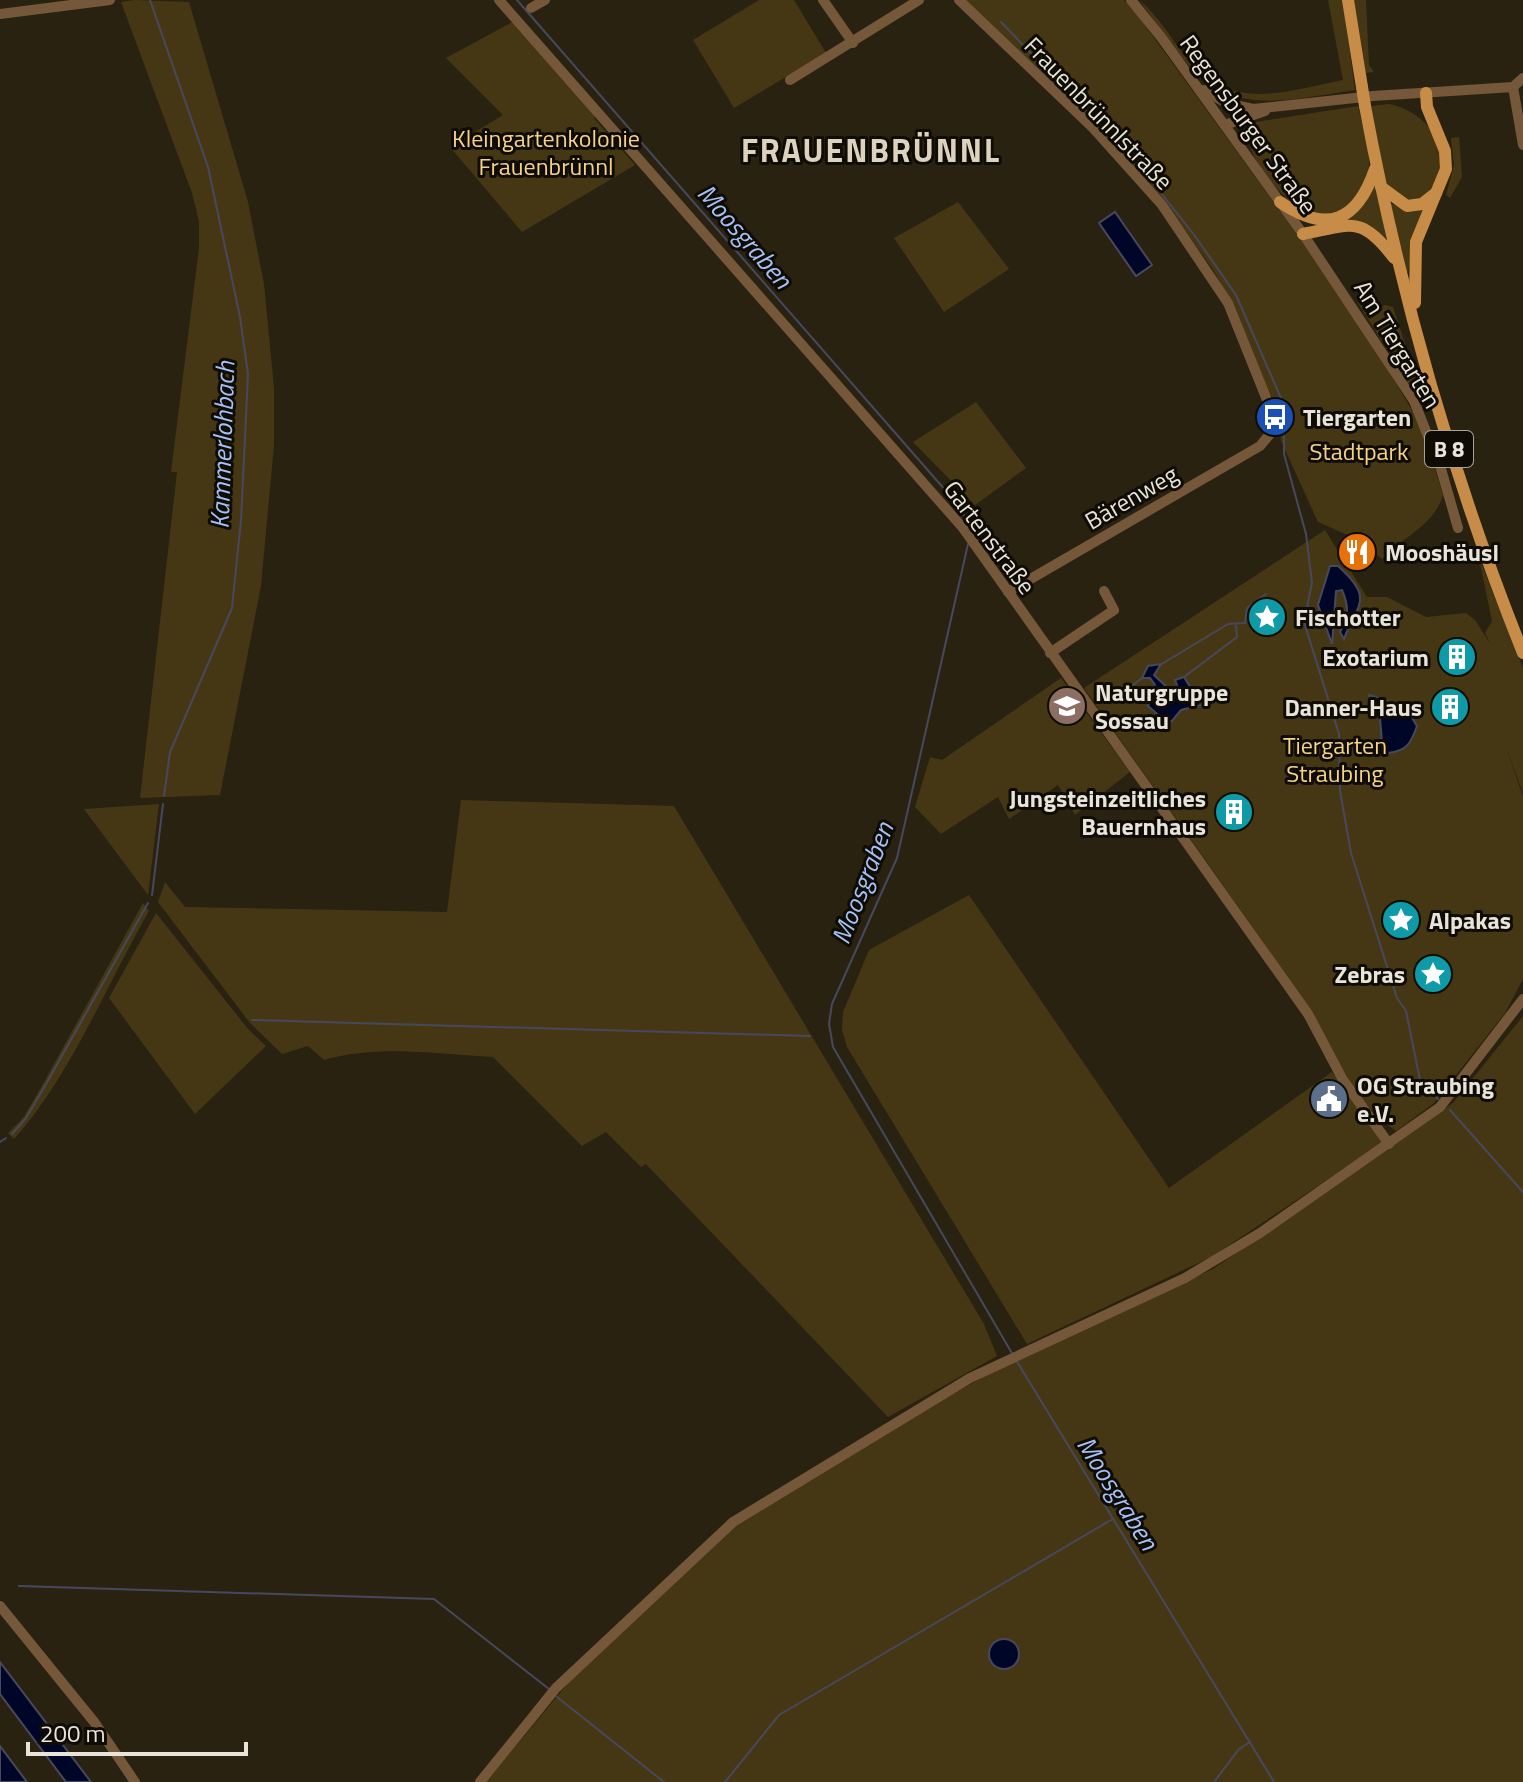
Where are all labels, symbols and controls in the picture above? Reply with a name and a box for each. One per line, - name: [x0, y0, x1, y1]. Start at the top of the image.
- street label: Regensburger Straße: [1171, 27, 1327, 221]
- street label: Frauenbrünnlstraße: [1016, 28, 1182, 198]
- park label: Kleingartenkolonie Frauenbrünnl: [452, 120, 640, 184]
- district label: FRAUENBRÜNNL: [741, 126, 1001, 174]
- water label: Moosgraben: [688, 175, 802, 298]
- street label: Am Tiergarten: [1346, 273, 1450, 415]
- water label: Kammerlohbach: [200, 360, 244, 529]
- bus stop icon: Tiergarten: [1254, 396, 1296, 438]
- place label: Tiergarten: [1303, 399, 1411, 435]
- road number: B 8: [1425, 431, 1473, 467]
- park label: Stadtpark: [1310, 433, 1409, 469]
- street label: Bärenweg: [1078, 456, 1184, 538]
- street label: Gartenstraße: [935, 473, 1045, 601]
- restaurant icon: Mooshäusl: [1336, 531, 1378, 573]
- place label: Mooshäusl: [1385, 534, 1499, 570]
- place icon: Fischotter: [1246, 596, 1288, 638]
- place label: Fischotter: [1295, 599, 1401, 635]
- building icon: Exotarium: [1436, 636, 1478, 678]
- place label: Exotarium: [1322, 639, 1429, 675]
- place label: Naturgruppe Sossau: [1095, 674, 1228, 738]
- school or university icon: Naturgruppe Sossau: [1046, 685, 1088, 727]
- building icon: Danner-Haus: [1429, 686, 1471, 728]
- place label: Danner-Haus: [1284, 689, 1422, 725]
- park label: Tiergarten Straubing: [1283, 727, 1387, 791]
- place label: Jungsteinzeitliches Bauernhaus: [1009, 780, 1206, 844]
- building icon: Jungsteinzeitliches Bauernhaus: [1213, 791, 1255, 833]
- water label: Moosgraben: [821, 815, 903, 950]
- place icon: Alpakas: [1380, 899, 1422, 941]
- place label: Alpakas: [1429, 902, 1511, 938]
- place icon: Zebras: [1412, 953, 1454, 995]
- place label: Zebras: [1335, 956, 1405, 992]
- place label: OG Straubing e.V.: [1357, 1067, 1494, 1131]
- public building icon: OG Straubing e.V.: [1308, 1078, 1350, 1120]
- water label: Moosgraben: [1068, 1428, 1169, 1558]
- scale bar: [28, 1706, 246, 1756]
- text: 200 m: [40, 1715, 106, 1751]

